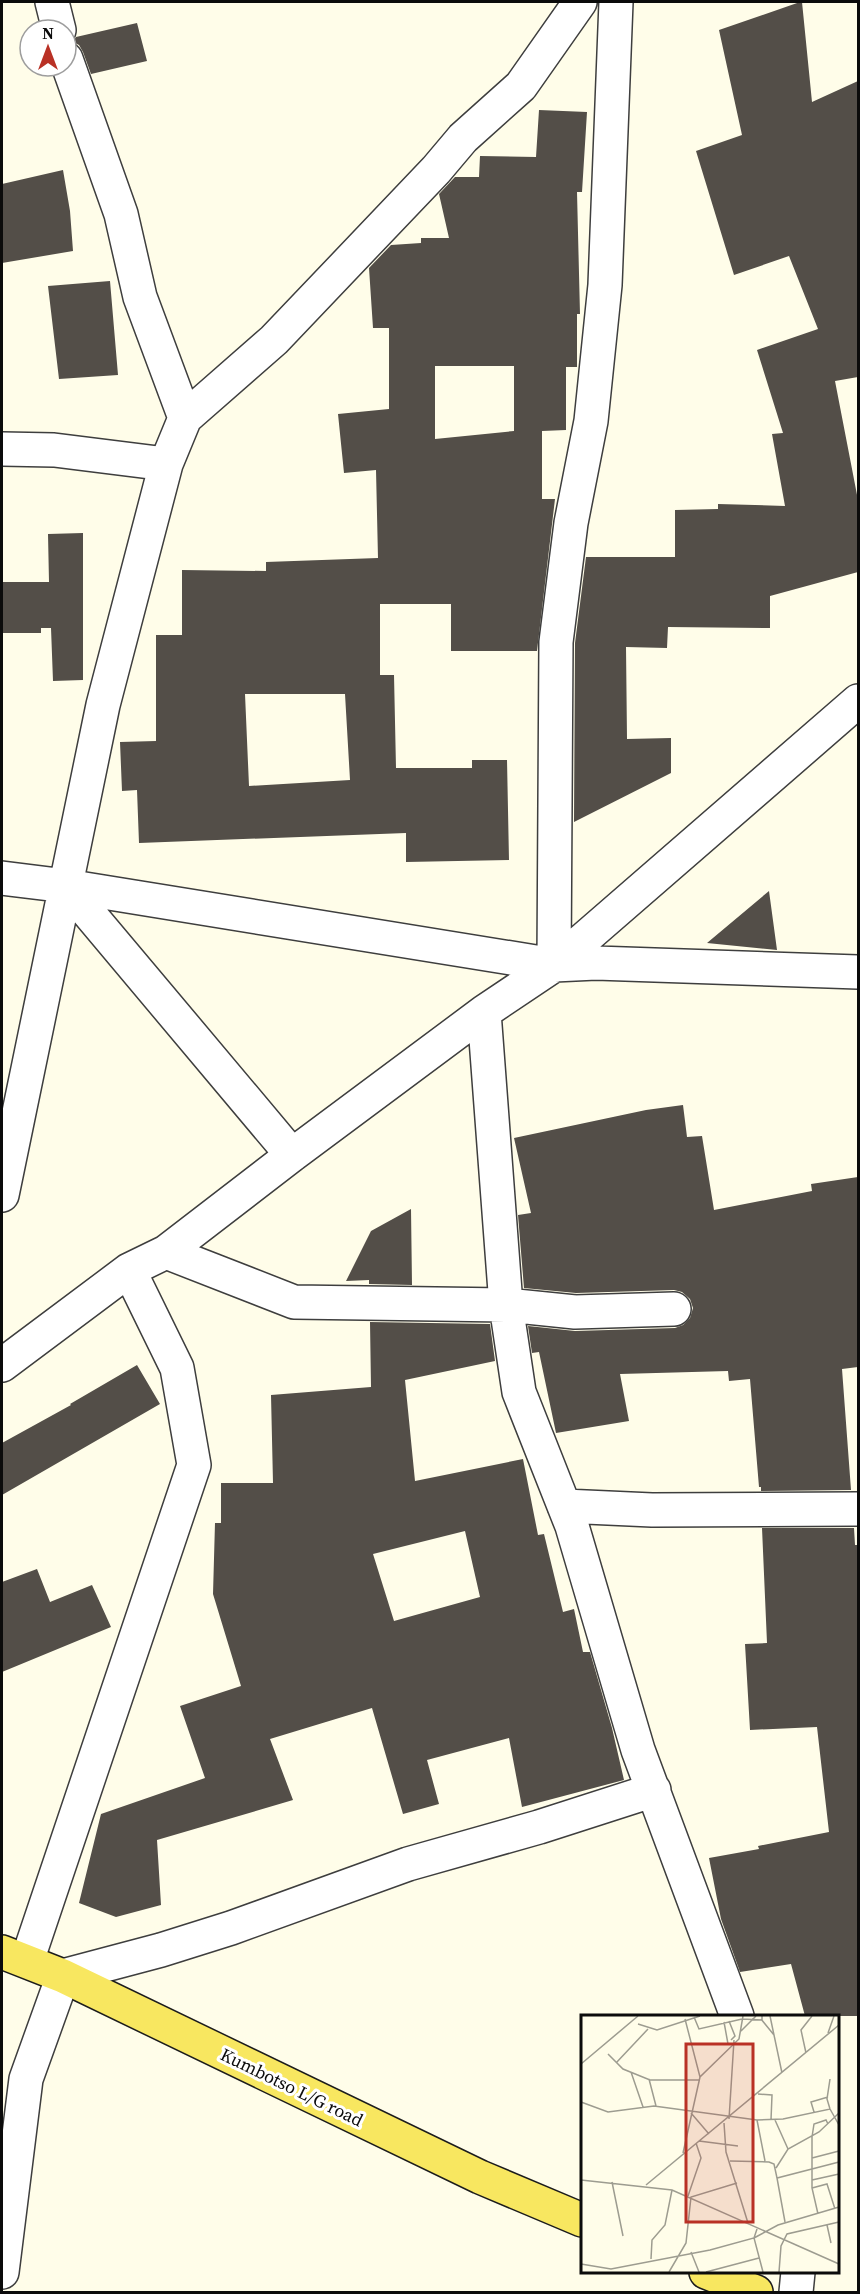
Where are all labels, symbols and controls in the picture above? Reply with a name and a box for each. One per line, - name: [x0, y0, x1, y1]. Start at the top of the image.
- north arrow: [18, 18, 78, 78]
- text: N: [42, 22, 54, 44]
- inset map: [581, 2015, 839, 2273]
- street label: Kumbotso L/G road: [216, 2042, 368, 2132]

